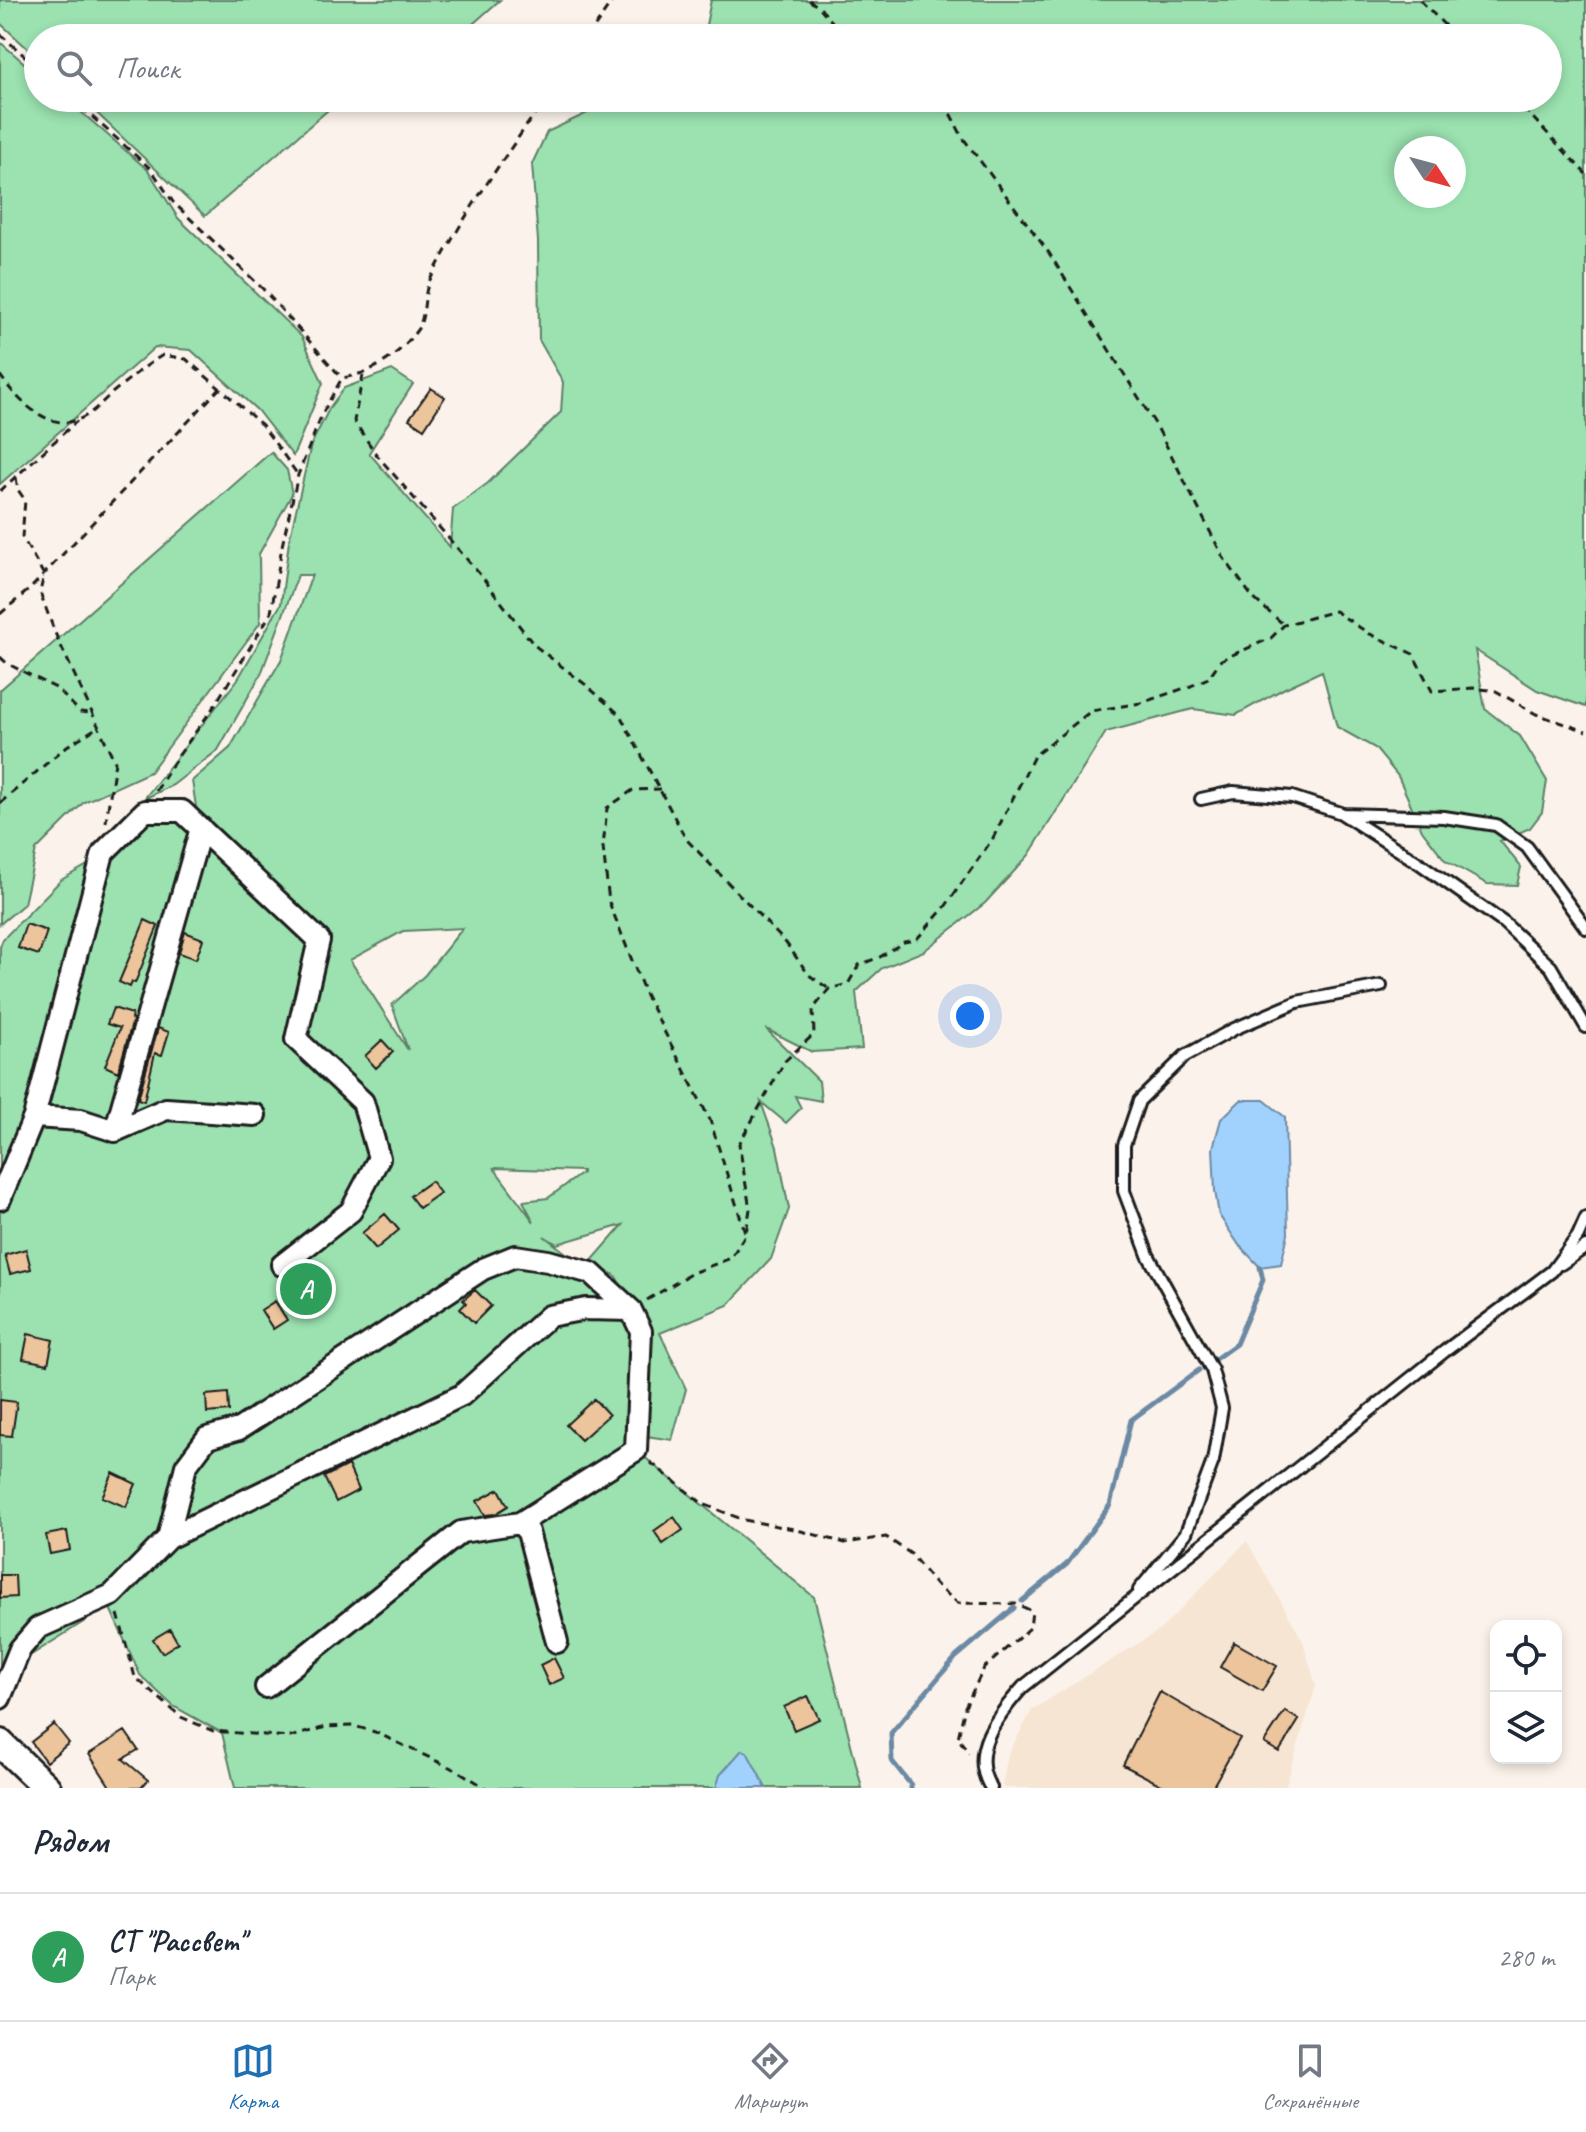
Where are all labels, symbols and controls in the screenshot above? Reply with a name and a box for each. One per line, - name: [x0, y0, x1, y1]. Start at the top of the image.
- search box: [24, 24, 1562, 112]
- icon: search: [52, 46, 96, 90]
- text: Поиск: [116, 49, 179, 87]
- north arrow: [1394, 136, 1466, 208]
- your location: [950, 996, 990, 1036]
- pin: A: [280, 1259, 332, 1319]
- map controls: [1490, 1620, 1562, 1764]
- button: locate: [1490, 1620, 1562, 1692]
- button: layers: [1490, 1692, 1562, 1764]
- text: Рядом: [32, 1819, 108, 1862]
- text: СТ "Рассвет": [108, 1922, 245, 1960]
- text: A: [51, 1941, 65, 1974]
- text: 280 m: [1498, 1941, 1554, 1974]
- text: Парк: [108, 1960, 154, 1993]
- tab: Карта: [228, 2039, 278, 2115]
- tab: Маршрут: [734, 2039, 807, 2115]
- tab: Сохранённые: [1263, 2039, 1358, 2115]

